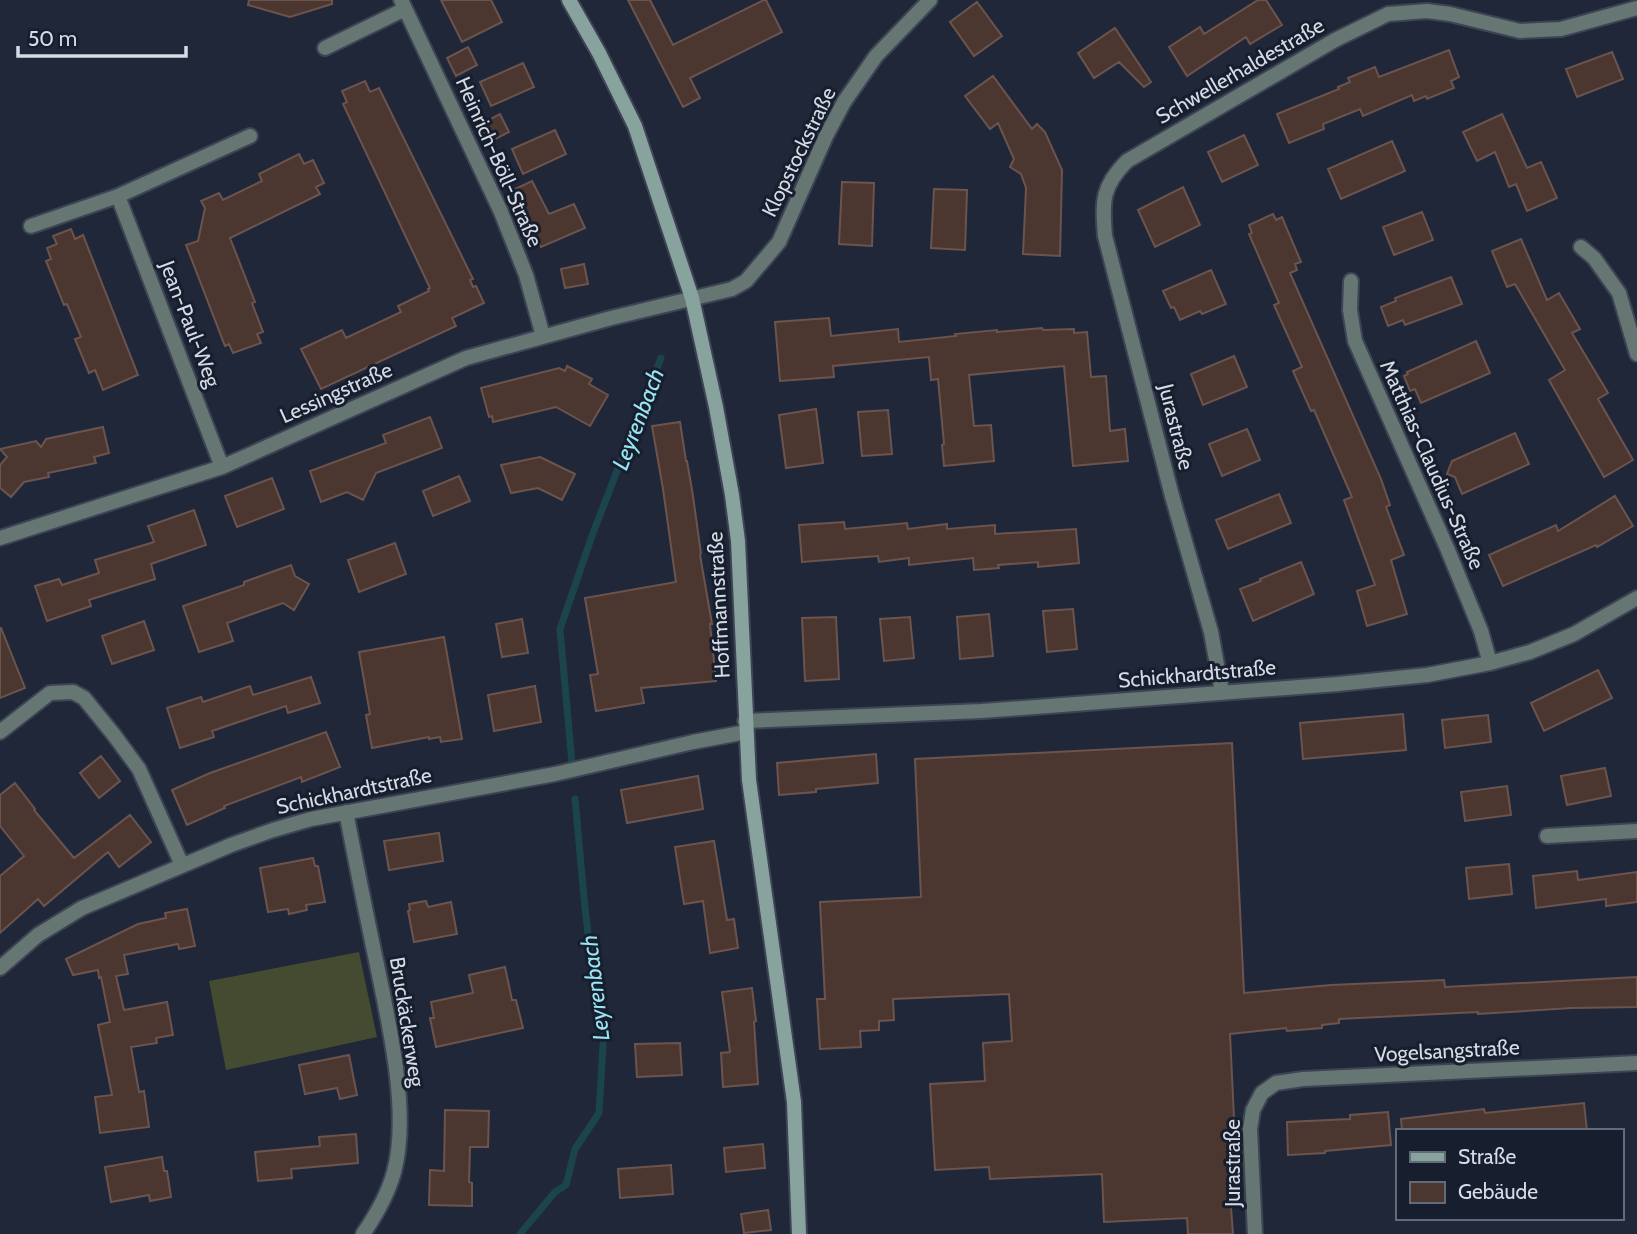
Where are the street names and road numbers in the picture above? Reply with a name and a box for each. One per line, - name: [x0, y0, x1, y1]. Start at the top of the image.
- street label: Schwellerhaldestraße: [1151, 12, 1328, 129]
- street label: Heinrich-Böll-Straße: [451, 73, 548, 251]
- street label: Klopstockstraße: [756, 83, 841, 221]
- street label: Jean-Paul-Weg: [155, 256, 226, 391]
- street label: Matthias-Claudius-Straße: [1375, 356, 1490, 573]
- street label: Lessingstraße: [276, 357, 396, 428]
- street label: Jurastraße: [1153, 380, 1199, 473]
- street label: Hoffmannstraße: [702, 531, 735, 679]
- street label: Schickhardtstraße: [1117, 654, 1277, 693]
- street label: Schickhardtstraße: [274, 762, 434, 819]
- street label: Bruckäckerweg: [385, 955, 430, 1089]
- street label: Vogelsangstraße: [1374, 1034, 1520, 1067]
- street label: Jurastraße: [1220, 1119, 1245, 1208]

